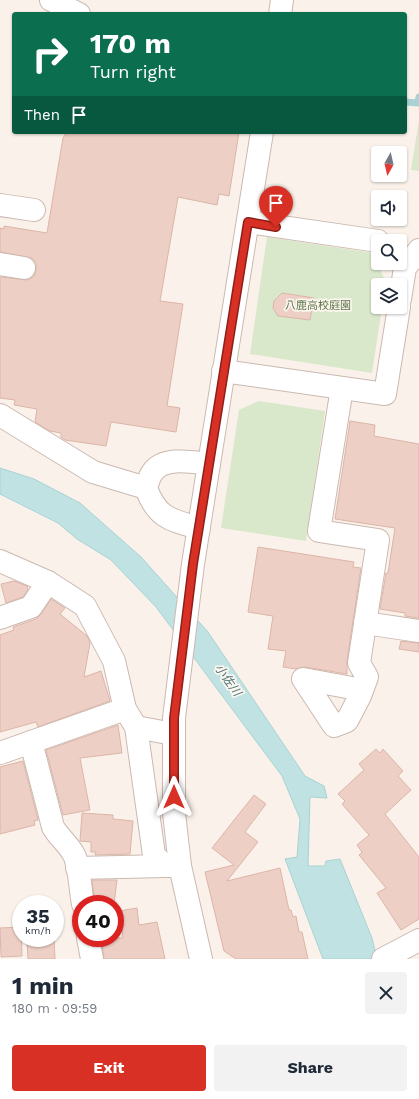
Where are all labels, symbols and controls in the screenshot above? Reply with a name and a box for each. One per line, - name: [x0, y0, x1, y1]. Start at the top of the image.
- text: 170 m: [90, 27, 171, 60]
- icon: right: [24, 28, 76, 80]
- text: Turn right: [90, 61, 176, 82]
- icon: arrive: [68, 104, 90, 126]
- text: Then: [24, 106, 60, 124]
- north arrow: [371, 146, 407, 182]
- map controls: [371, 146, 407, 314]
- pin: [259, 186, 293, 227]
- button: sound: [371, 190, 407, 226]
- icon: arrive: [265, 192, 287, 214]
- button: search: [371, 234, 407, 270]
- button: layers: [371, 278, 407, 314]
- park label: 八鹿高校庭園: [285, 299, 351, 312]
- water label: 小佐川: [212, 661, 245, 700]
- position arrow: [153, 776, 195, 818]
- speed limit sign: 40: [72, 895, 124, 947]
- text: 35: [26, 904, 50, 928]
- text: km/h: [25, 925, 51, 936]
- text: 1 min: [12, 972, 74, 1000]
- button: close: [365, 972, 407, 1014]
- text: 180 m · 09:59: [12, 1001, 97, 1016]
- button: Exit: [12, 1045, 206, 1091]
- button: Share: [214, 1045, 407, 1091]

